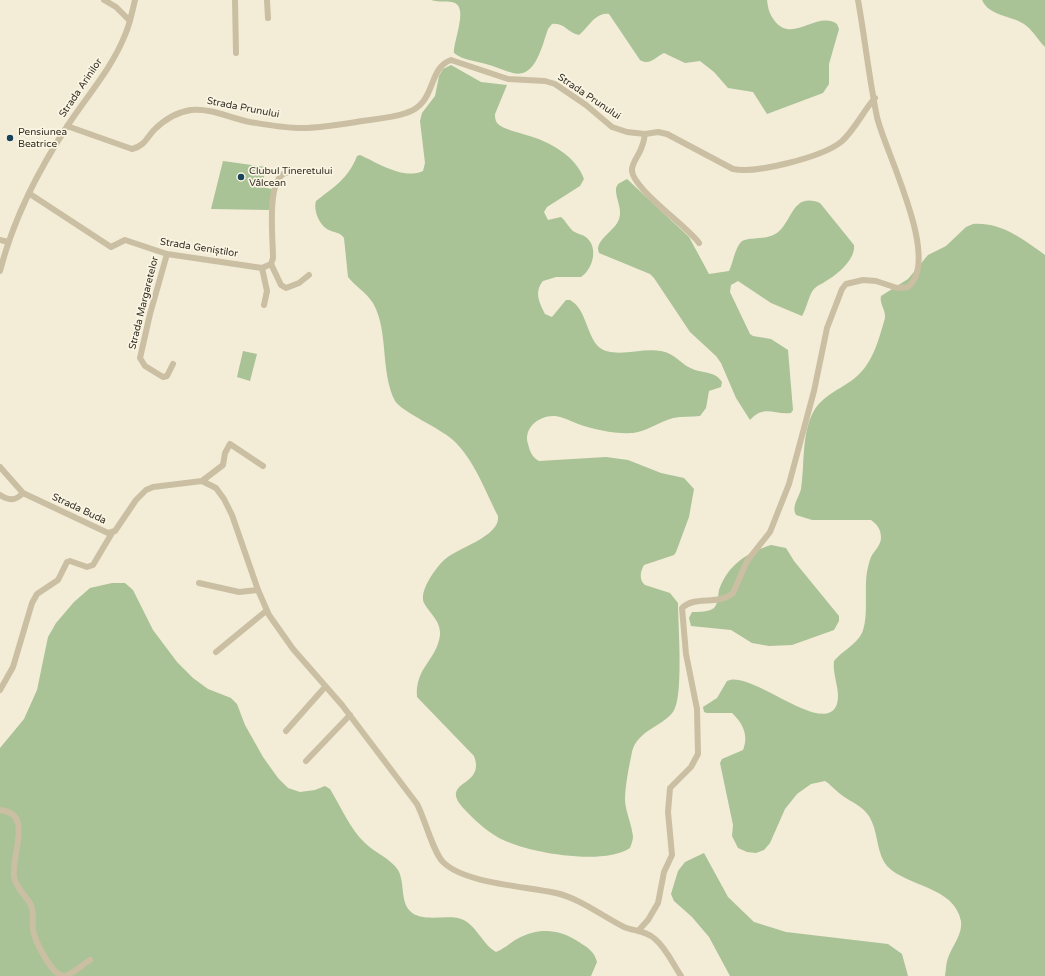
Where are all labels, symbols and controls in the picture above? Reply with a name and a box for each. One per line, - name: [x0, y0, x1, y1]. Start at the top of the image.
- street label: Strada Arinilor: [57, 56, 105, 120]
- street label: Strada Prunului: [555, 71, 623, 123]
- street label: Strada Prunului: [206, 95, 280, 121]
- place label: Pensiunea Beatrice: [18, 126, 67, 150]
- marker: Pensiunea Beatrice: [5, 133, 15, 143]
- place label: Clubul Tineretului Vâlcean: [249, 165, 333, 188]
- marker: Clubul Tineretului Vâlcean: [236, 172, 246, 182]
- street label: Strada Geniștilor: [159, 236, 239, 260]
- street label: Strada Margaretelor: [127, 255, 161, 351]
- street label: Strada Buda: [50, 491, 108, 527]

